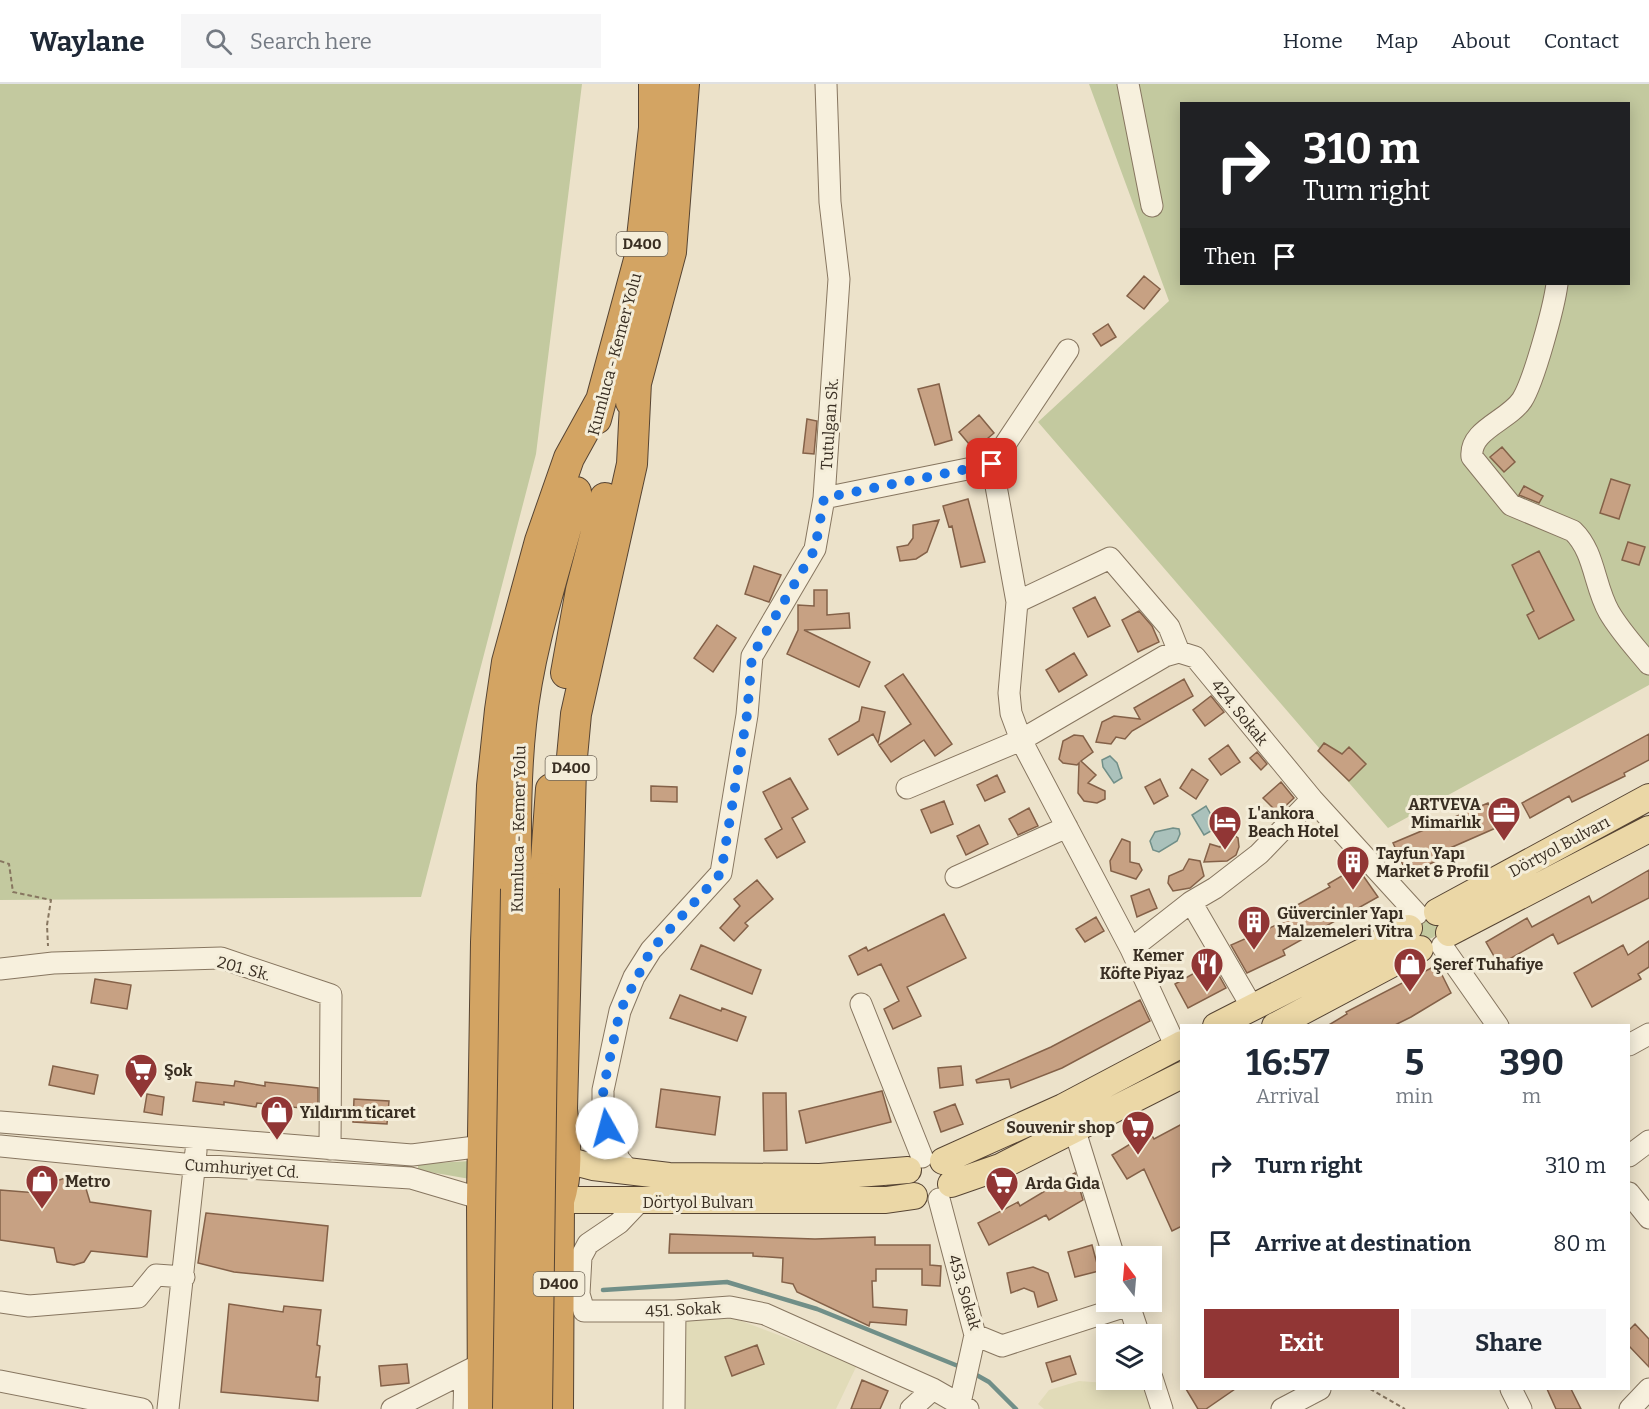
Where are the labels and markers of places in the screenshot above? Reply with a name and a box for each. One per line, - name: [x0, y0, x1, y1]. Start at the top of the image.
- pin: [966, 438, 1017, 489]
- place label: ARTVEVA Mimarlık: [1408, 795, 1482, 832]
- office icon: ARTVEVA Mimarlık: [1486, 795, 1522, 842]
- hotel icon: L'ankora Beach Hotel: [1207, 804, 1243, 851]
- place label: L'ankora Beach Hotel: [1248, 804, 1339, 841]
- building icon: Tayfun Yapı Market & Profil: [1335, 844, 1371, 891]
- place label: Tayfun Yapı Market & Profil: [1376, 844, 1489, 881]
- building icon: Güvercinler Yapı Malzemeleri Vitra: [1236, 904, 1272, 951]
- place label: Güvercinler Yapı Malzemeleri Vitra: [1277, 904, 1413, 941]
- place label: Kemer Köfte Piyaz: [1100, 946, 1184, 983]
- restaurant icon: Kemer Köfte Piyaz: [1189, 946, 1225, 993]
- shop icon: Şeref Tuhafiye: [1392, 946, 1428, 993]
- place label: Şeref Tuhafiye: [1433, 955, 1544, 974]
- supermarket icon: Şok: [123, 1052, 159, 1099]
- place label: Şok: [164, 1061, 193, 1080]
- shop icon: Yıldırım ticaret: [259, 1094, 295, 1141]
- place label: Yıldırım ticaret: [300, 1103, 417, 1122]
- supermarket icon: Souvenir shop: [1120, 1109, 1156, 1156]
- place label: Souvenir shop: [1006, 1118, 1115, 1137]
- shop icon: Metro: [24, 1163, 60, 1210]
- supermarket icon: Arda Gıda: [984, 1165, 1020, 1212]
- place label: Metro: [65, 1172, 110, 1191]
- place label: Arda Gıda: [1025, 1174, 1100, 1193]

